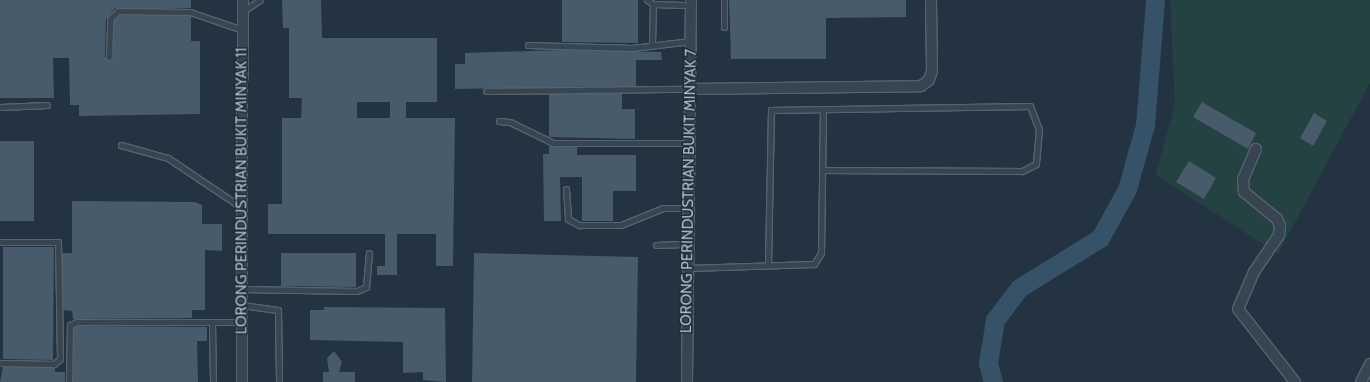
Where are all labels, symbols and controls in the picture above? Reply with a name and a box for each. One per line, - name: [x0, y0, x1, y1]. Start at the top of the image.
- street label: LORONG PERINDUSTRIAN BUKIT MINYAK 11: [233, 48, 251, 334]
- street label: LORONG PERINDUSTRIAN BUKIT MINYAK 7: [678, 49, 700, 333]

